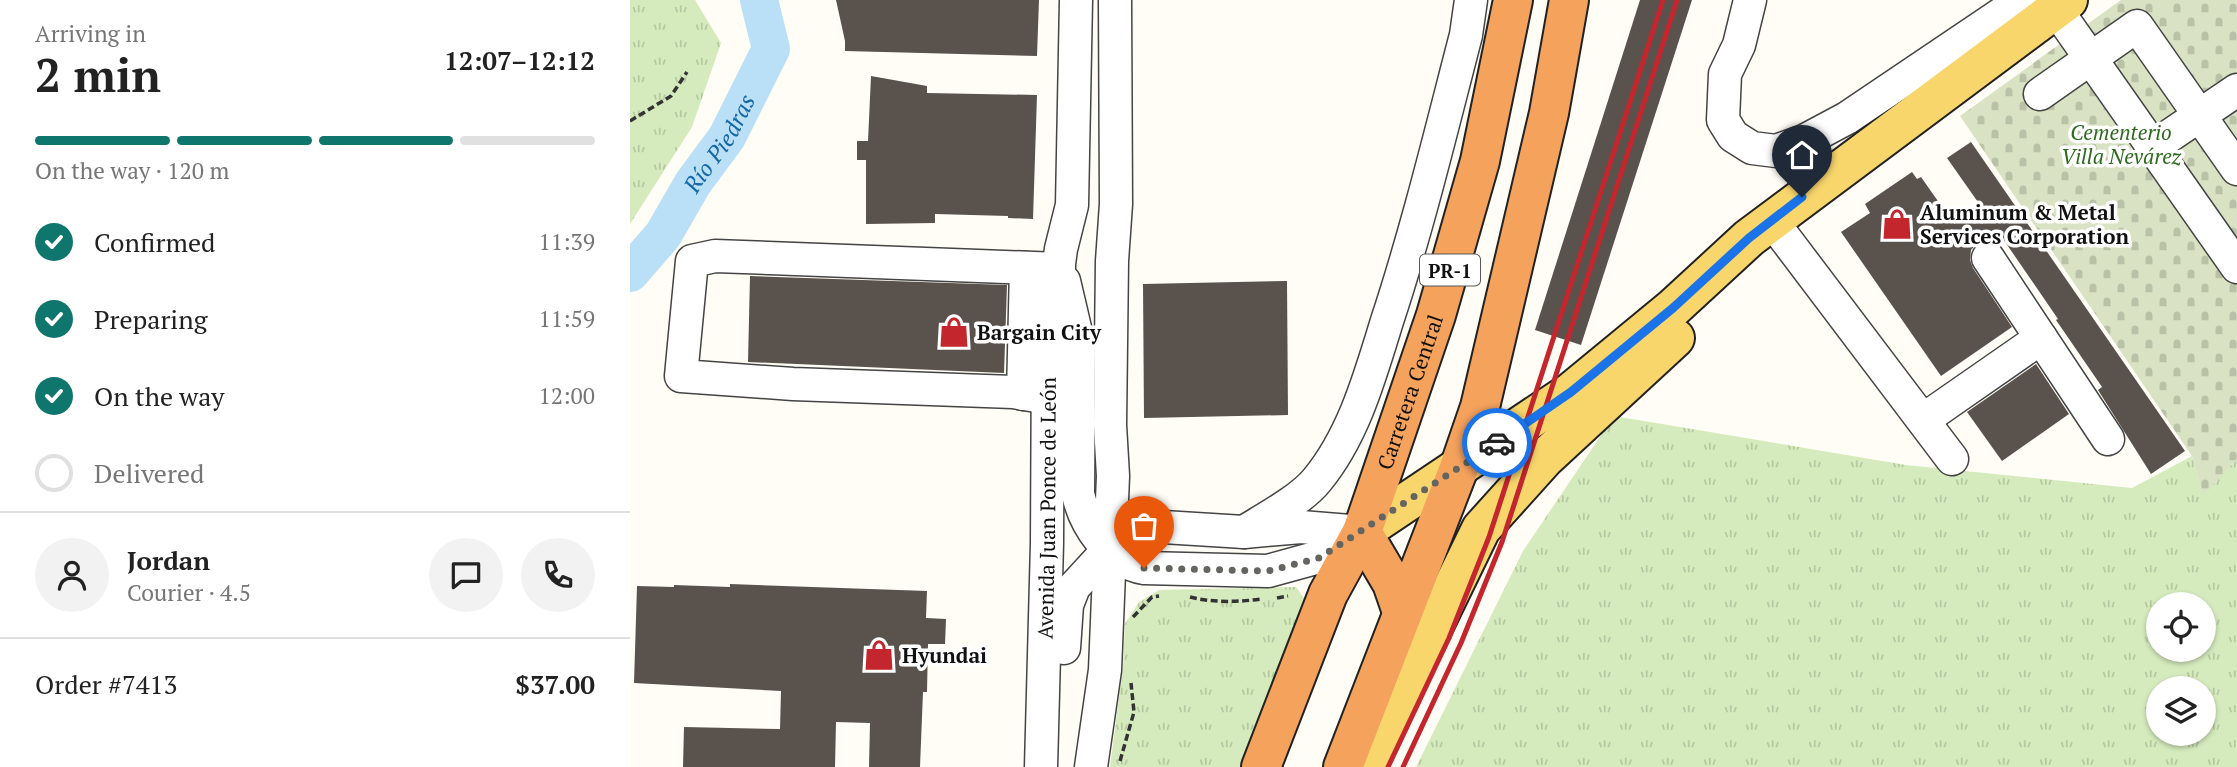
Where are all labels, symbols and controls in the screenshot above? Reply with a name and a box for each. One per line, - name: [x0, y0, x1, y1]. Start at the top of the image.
- text: Arriving in: [35, 18, 146, 49]
- text: 12:07–12:12: [444, 43, 595, 77]
- text: 2 min: [35, 44, 161, 105]
- water label: Río Piedras: [675, 89, 762, 199]
- park label: Cementerio Villa Nevárez: [2061, 118, 2182, 170]
- pin: [1772, 125, 1832, 197]
- icon: home: [1783, 136, 1821, 174]
- text: On the way · 120 m: [35, 155, 229, 186]
- place label: Aluminum & Metal Services Corporation: [1920, 198, 2129, 250]
- shop icon: Aluminum & Metal Services Corporation: [1880, 207, 1914, 241]
- icon: check: [35, 223, 73, 261]
- text: Confirmed: [94, 225, 215, 259]
- text: 11:39: [538, 226, 595, 257]
- road number: PR-1: [1420, 254, 1480, 286]
- icon: check: [35, 300, 73, 338]
- text: Preparing: [94, 302, 207, 336]
- text: 11:59: [538, 303, 595, 334]
- street label: Carretera Central: [1370, 311, 1449, 473]
- shop icon: Bargain City: [937, 315, 971, 349]
- place label: Bargain City: [977, 318, 1102, 346]
- street label: Avenida Juan Ponce de León: [1030, 376, 1062, 639]
- icon: check: [35, 377, 73, 415]
- text: On the way: [94, 379, 225, 413]
- text: 12:00: [538, 380, 595, 411]
- courier: [1462, 408, 1532, 478]
- icon: car: [1478, 424, 1516, 462]
- text: Delivered: [94, 456, 204, 490]
- pin: [1114, 496, 1174, 568]
- icon: bag: [1125, 507, 1163, 545]
- button: person: [35, 538, 109, 612]
- button: chat: [429, 538, 503, 612]
- button: phone: [521, 538, 595, 612]
- text: Jordan: [127, 543, 210, 577]
- text: Courier · 4.5: [127, 577, 251, 608]
- map controls: [2146, 592, 2216, 746]
- button: locate: [2146, 592, 2216, 662]
- shop icon: Hyundai: [862, 638, 896, 672]
- place label: Hyundai: [902, 641, 987, 669]
- text: Order #7413: [35, 667, 177, 701]
- text: $37.00: [515, 667, 595, 701]
- button: layers: [2146, 676, 2216, 746]

